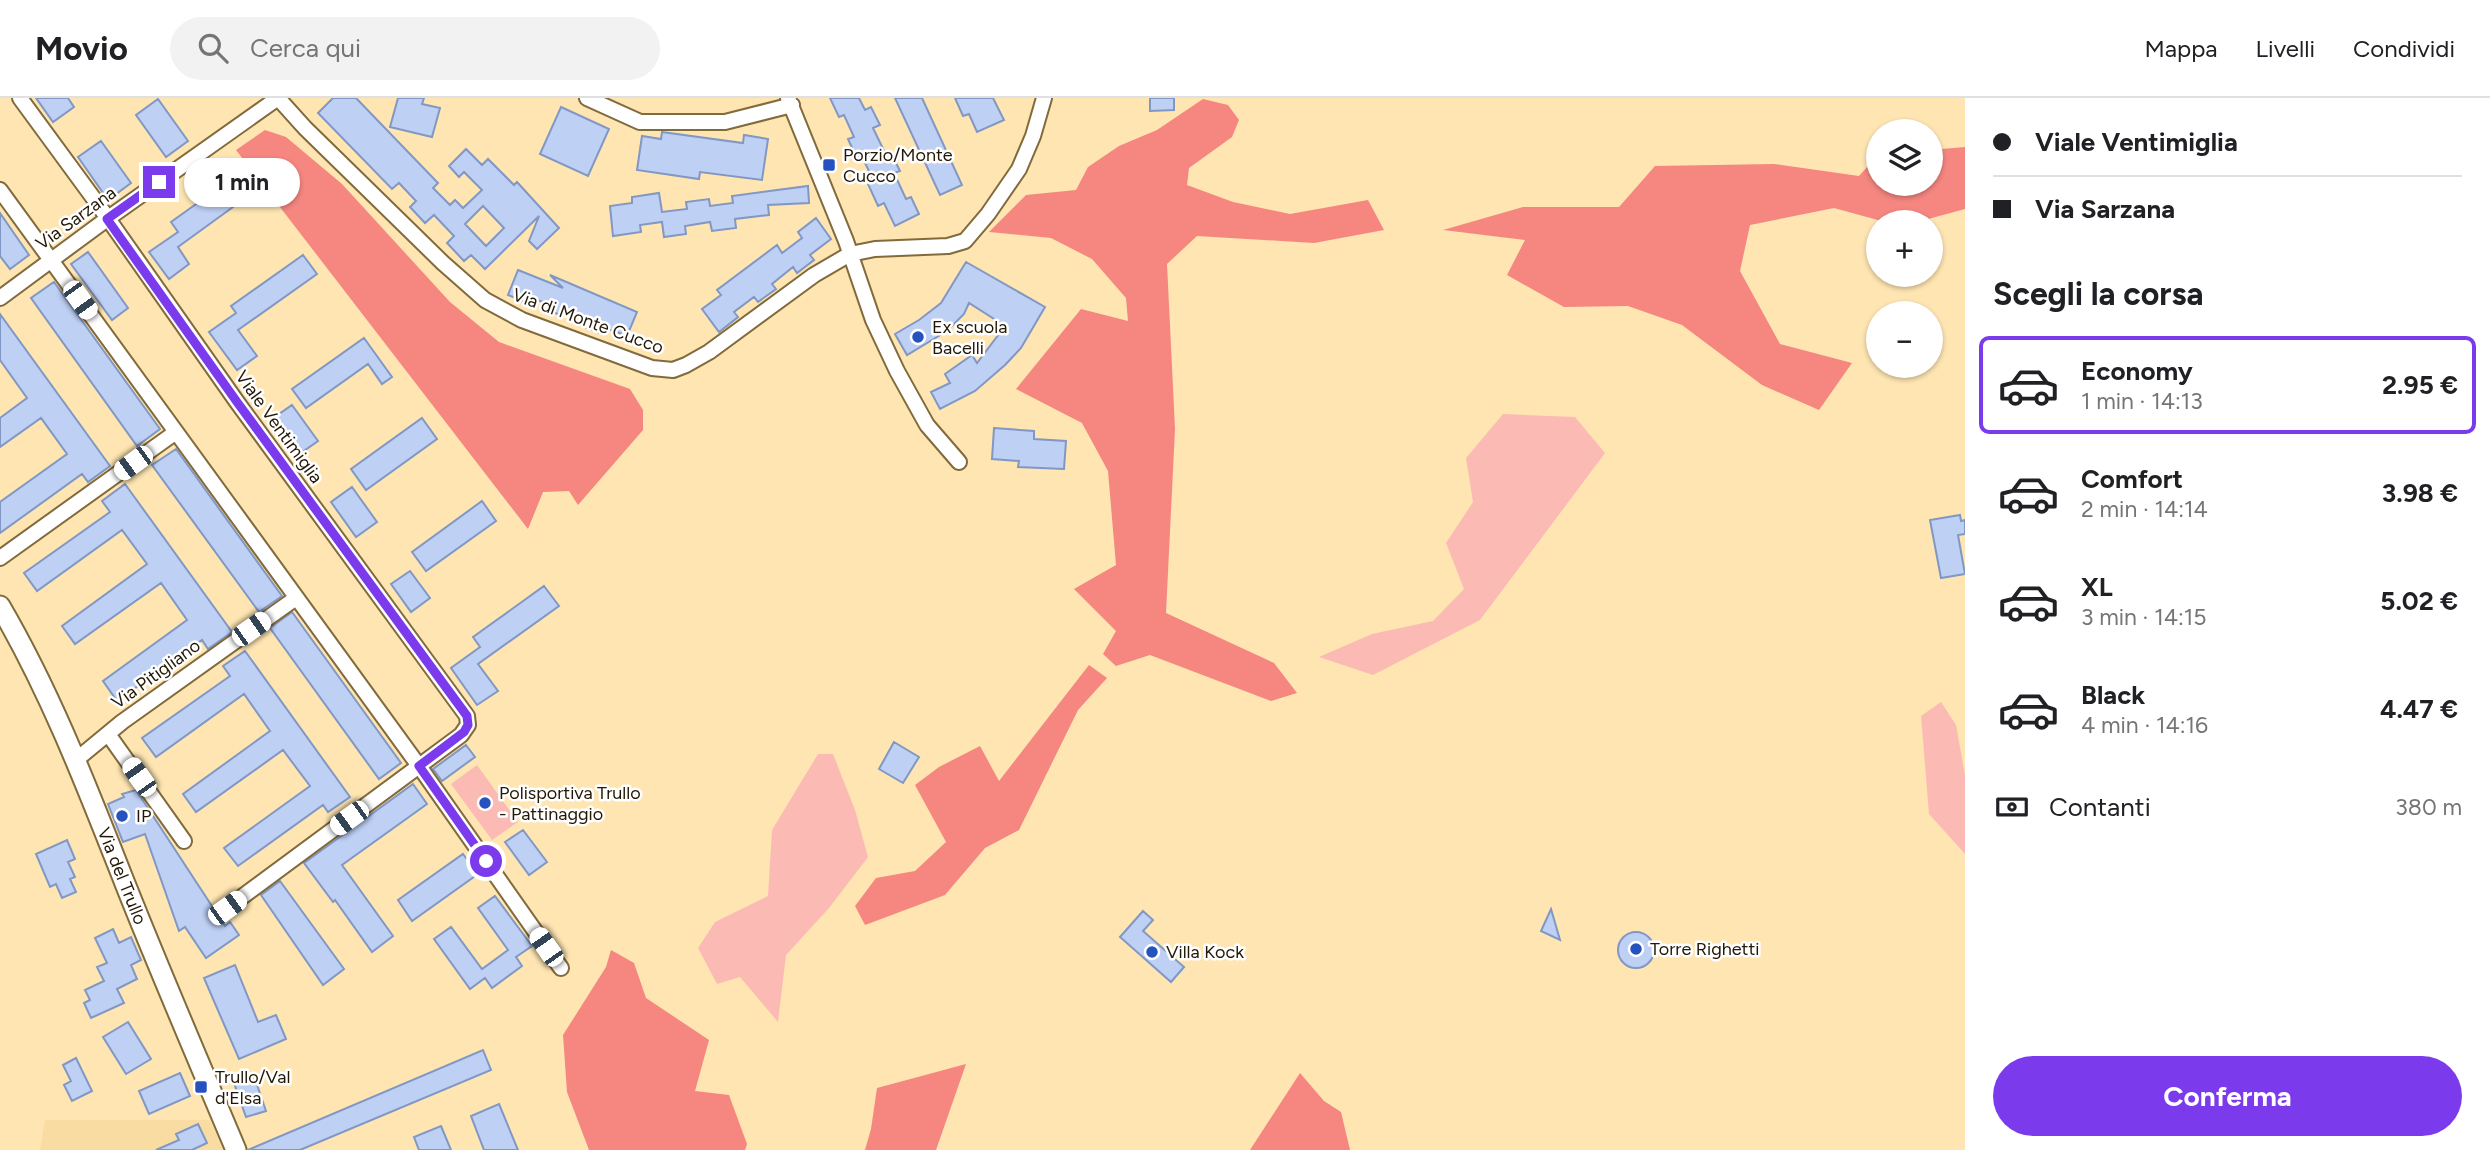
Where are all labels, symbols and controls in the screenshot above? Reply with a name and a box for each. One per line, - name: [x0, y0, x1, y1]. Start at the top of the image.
- search box: [170, 17, 660, 80]
- text: Movio: [35, 29, 128, 68]
- icon: search: [194, 29, 232, 67]
- text: Cerca qui: [250, 32, 361, 64]
- text: Mappa: [2144, 34, 2218, 63]
- text: Livelli: [2256, 34, 2315, 63]
- text: Condividi: [2353, 34, 2455, 63]
- map controls: [1866, 119, 1943, 378]
- button: layers: [1866, 119, 1943, 196]
- text: Viale Ventimiglia: [2035, 126, 2238, 158]
- place label: Porzio/Monte Cucco: [843, 144, 953, 187]
- marker: Porzio/Monte Cucco: [821, 157, 837, 173]
- callout: 1 min: [184, 158, 299, 206]
- route end: [143, 166, 175, 198]
- text: 1 min: [215, 168, 269, 196]
- street label: Via Sarzana: [32, 182, 120, 254]
- text: Via Sarzana: [2035, 193, 2175, 225]
- button: +: [1866, 210, 1943, 287]
- text: Scegli la corsa: [1993, 275, 2203, 313]
- car: [60, 277, 101, 323]
- street label: Via di Monte Cucco: [509, 283, 667, 359]
- button: −: [1866, 301, 1943, 378]
- place label: Ex scuola Bacelli: [932, 316, 1007, 359]
- marker: Ex scuola Bacelli: [910, 329, 926, 345]
- icon: car: [1997, 354, 2060, 417]
- text: Economy: [2081, 355, 2193, 387]
- street label: Viale Ventimiglia: [231, 366, 327, 488]
- text: 2.95 €: [2382, 369, 2458, 401]
- text: 1 min · 14:13: [2081, 387, 2203, 415]
- car: [110, 442, 157, 484]
- icon: car: [1997, 462, 2060, 525]
- text: Comfort: [2081, 463, 2183, 495]
- text: 3.98 €: [2382, 477, 2458, 509]
- text: 2 min · 14:14: [2081, 495, 2208, 523]
- icon: car: [1997, 570, 2060, 633]
- text: XL: [2081, 571, 2113, 603]
- text: 5.02 €: [2380, 585, 2458, 617]
- text: 3 min · 14:15: [2081, 603, 2206, 631]
- car: [228, 608, 275, 650]
- street label: Via Pitigliano: [107, 634, 205, 714]
- icon: car: [1997, 678, 2060, 741]
- text: Black: [2081, 679, 2145, 711]
- text: 4.47 €: [2380, 693, 2458, 725]
- text: 4 min · 14:16: [2081, 711, 2208, 739]
- car: [119, 754, 160, 800]
- place label: Polisportiva Trullo - Pattinaggio: [499, 782, 641, 825]
- icon: cash: [1993, 788, 2031, 826]
- text: Contanti: [2049, 791, 2151, 823]
- text: 380 m: [2395, 793, 2462, 821]
- marker: Polisportiva Trullo - Pattinaggio: [477, 795, 493, 811]
- car: [326, 797, 373, 839]
- place label: IP: [136, 805, 151, 827]
- marker: IP: [114, 808, 130, 824]
- street label: Via del Trullo: [93, 824, 151, 928]
- route start: [470, 845, 502, 877]
- car: [204, 887, 251, 929]
- car: [526, 924, 567, 970]
- place label: Torre Righetti: [1650, 938, 1759, 960]
- place label: Villa Kock: [1166, 941, 1244, 963]
- marker: Torre Righetti: [1628, 941, 1644, 957]
- marker: Villa Kock: [1144, 944, 1160, 960]
- button: Conferma: [1993, 1056, 2462, 1136]
- place label: Trullo/Val d'Elsa: [215, 1066, 290, 1109]
- marker: Trullo/Val d'Elsa: [193, 1079, 209, 1095]

